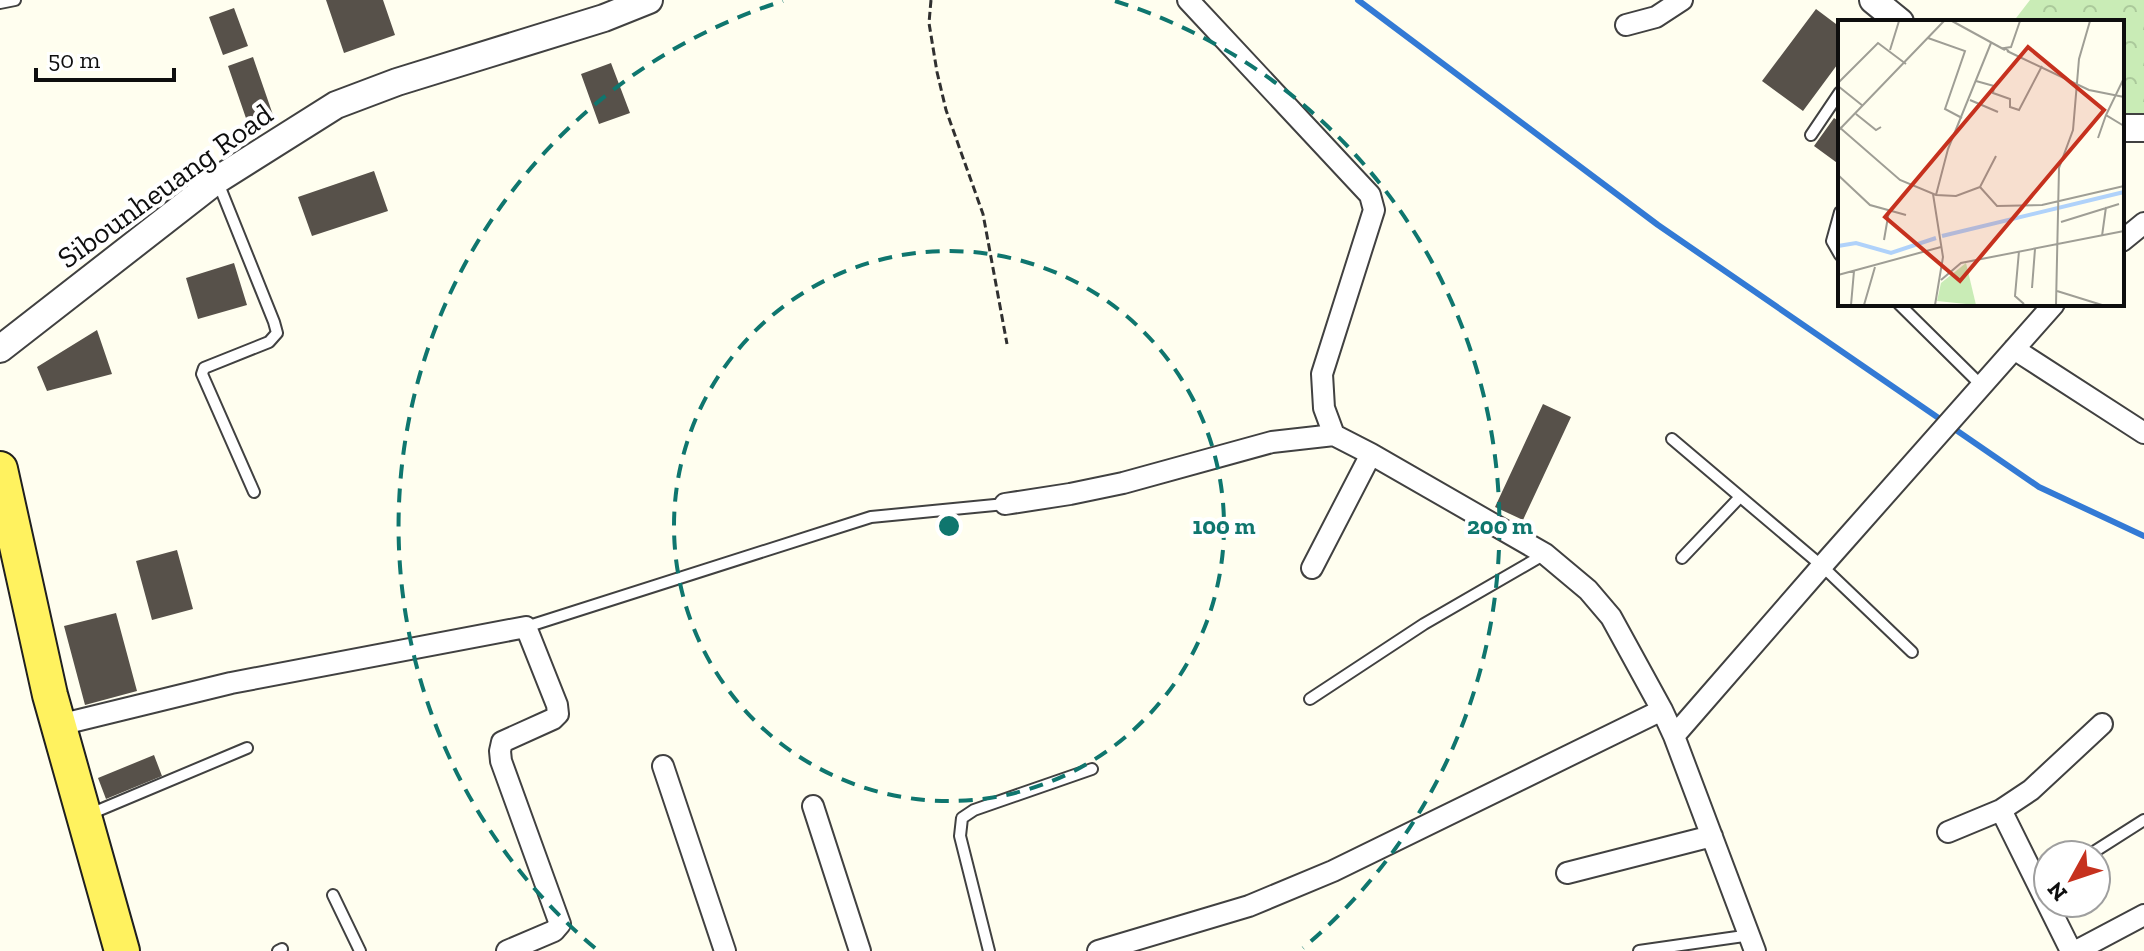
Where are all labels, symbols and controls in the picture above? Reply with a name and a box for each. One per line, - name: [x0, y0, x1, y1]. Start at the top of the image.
- inset map: [1838, 20, 2124, 306]
- scale bar: [36, 32, 174, 82]
- text: 50 m: [48, 45, 101, 74]
- street label: Sibounheuang Road: [50, 96, 280, 276]
- text: 100 m: [1193, 511, 1255, 540]
- text: 200 m: [1467, 511, 1533, 540]
- centre of rings: [935, 512, 963, 540]
- north arrow: [2032, 839, 2112, 919]
- text: N: [2041, 876, 2073, 907]

